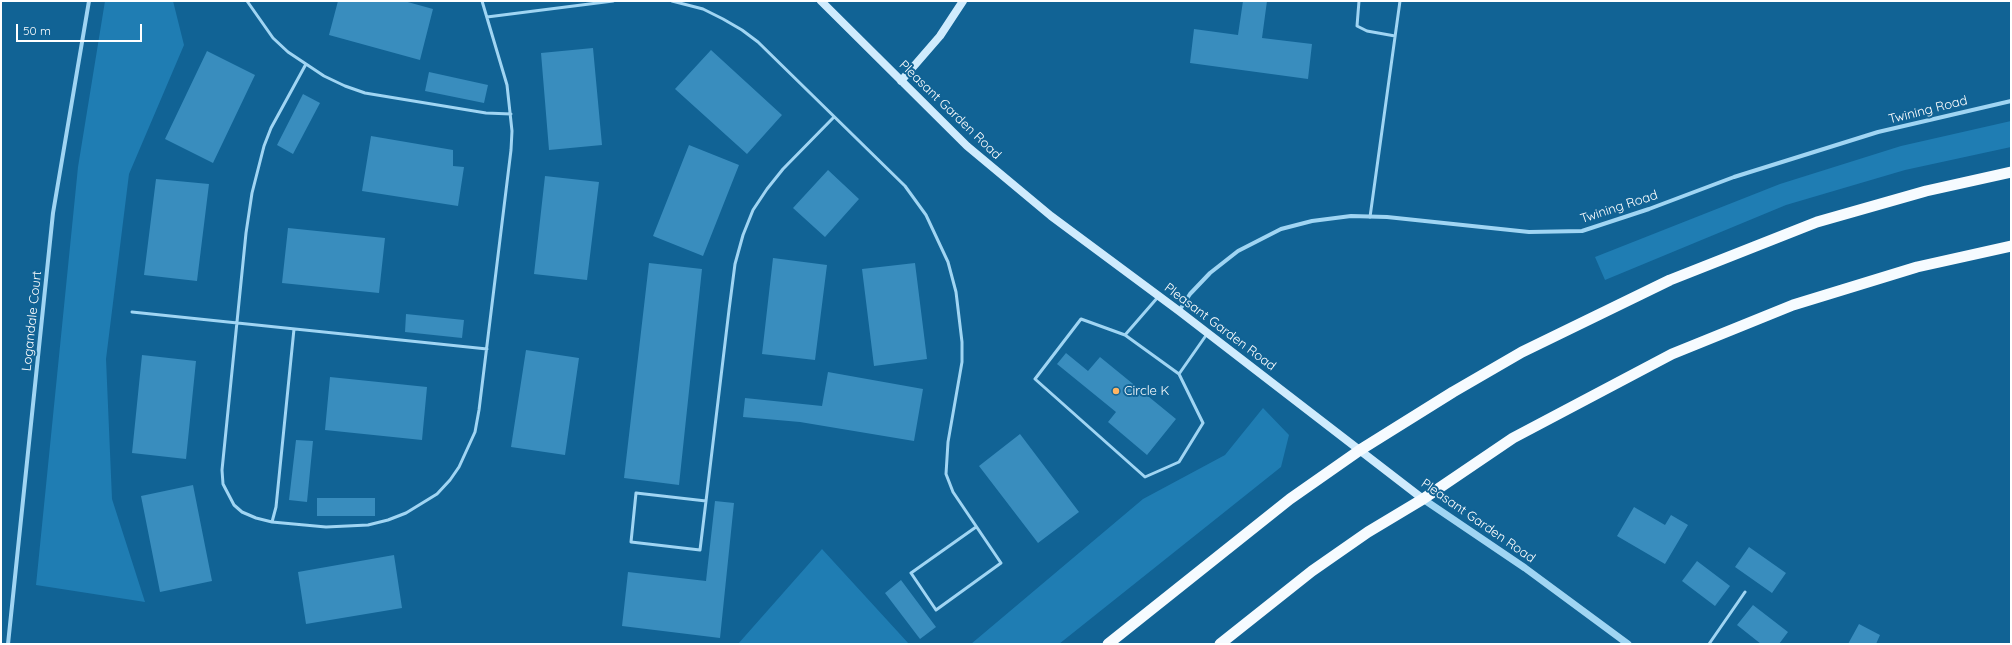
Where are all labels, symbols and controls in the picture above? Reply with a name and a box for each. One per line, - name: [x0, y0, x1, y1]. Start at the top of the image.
- scale bar: [18, 16, 144, 42]
- text: 50 m: [23, 23, 51, 38]
- street label: Pleasant Garden Road: [896, 57, 1004, 163]
- street label: Twining Road: [1887, 93, 1969, 127]
- street label: Twining Road: [1578, 187, 1660, 227]
- street label: Logandale Court: [19, 270, 45, 372]
- street label: Pleasant Garden Road: [1161, 280, 1279, 374]
- place label: Circle K: [1124, 383, 1169, 399]
- marker: Circle K: [1111, 386, 1121, 396]
- street label: Pleasant Garden Road: [1418, 476, 1538, 566]

